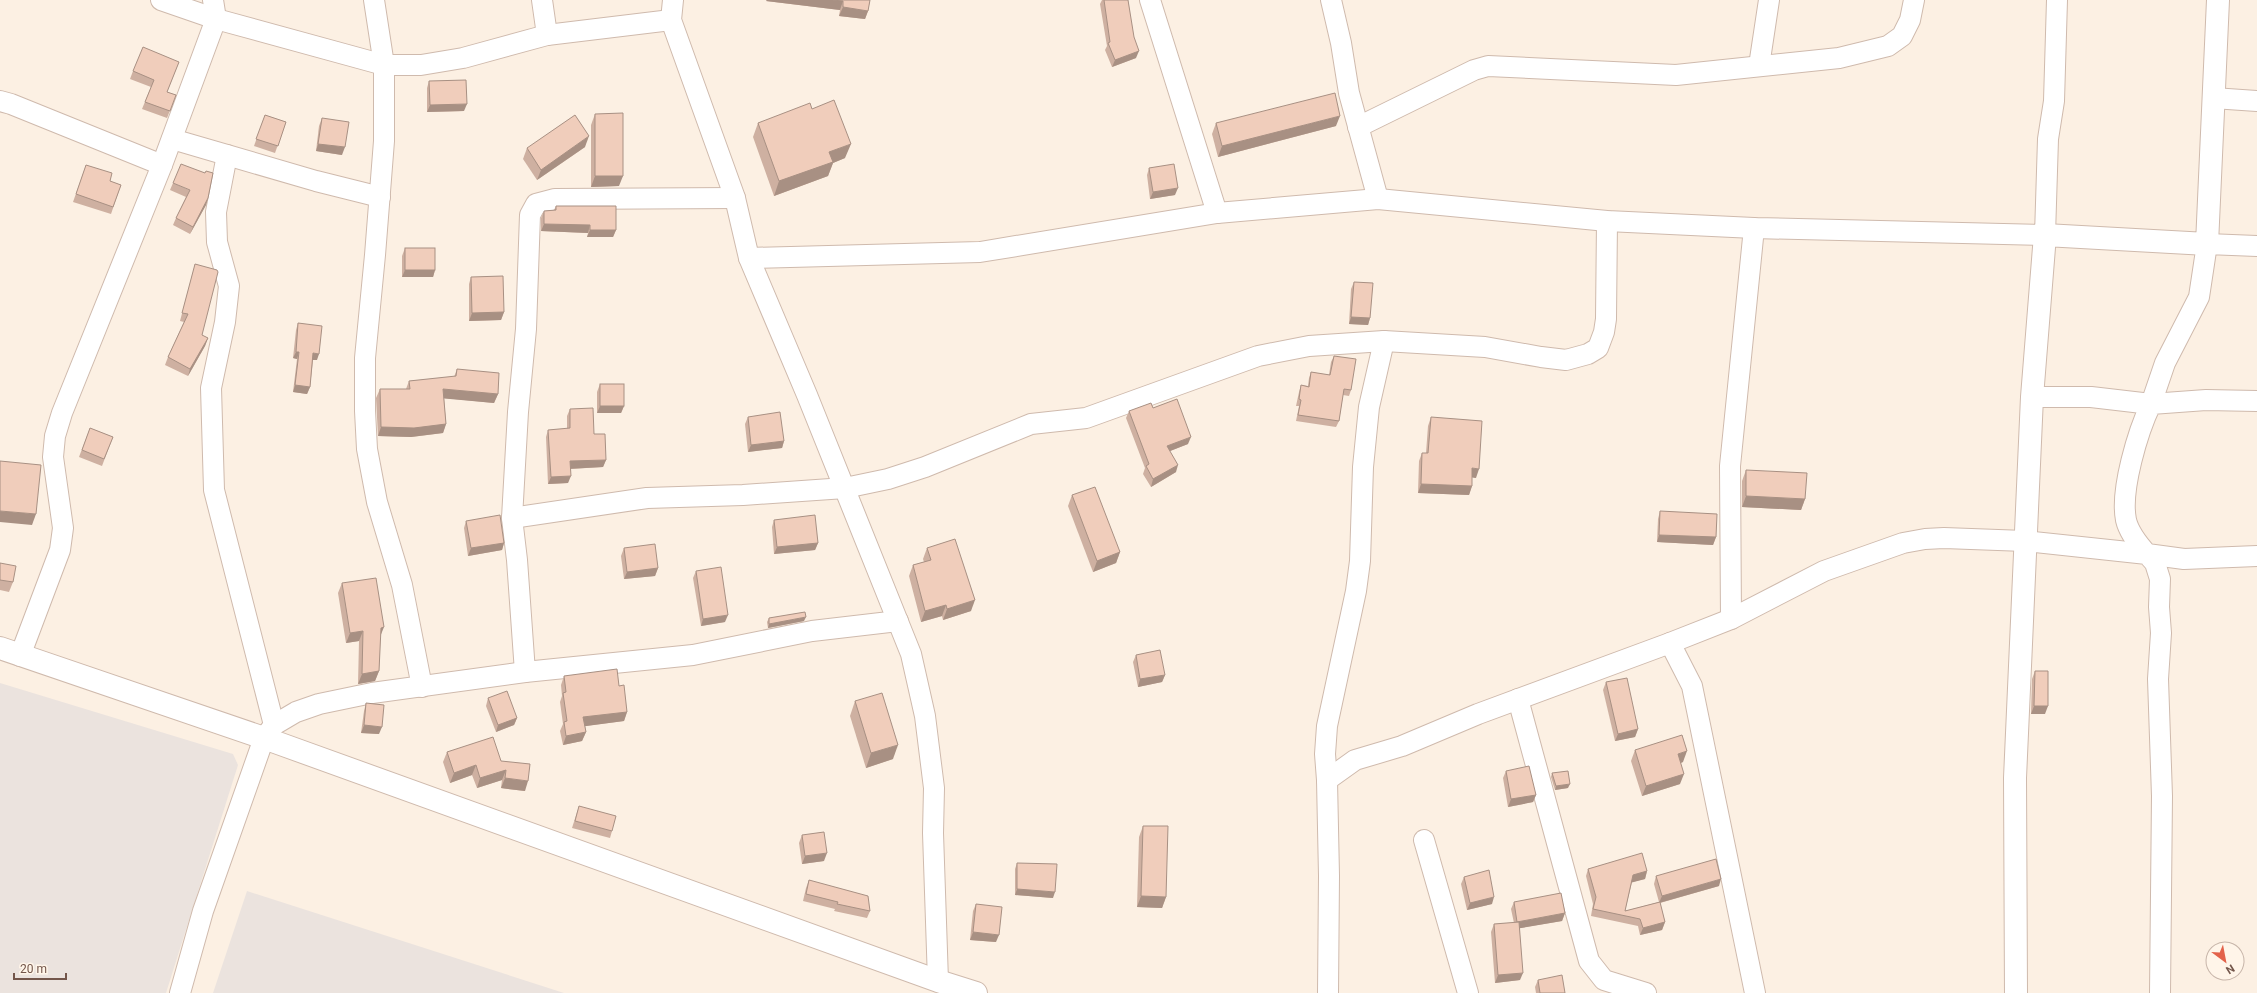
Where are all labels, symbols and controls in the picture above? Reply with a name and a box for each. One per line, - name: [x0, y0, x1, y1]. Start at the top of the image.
- north arrow: [2205, 941, 2245, 981]
- scale bar: [14, 955, 66, 981]
- text: N: [2223, 961, 2237, 977]
- text: 20 m: [20, 962, 47, 976]

